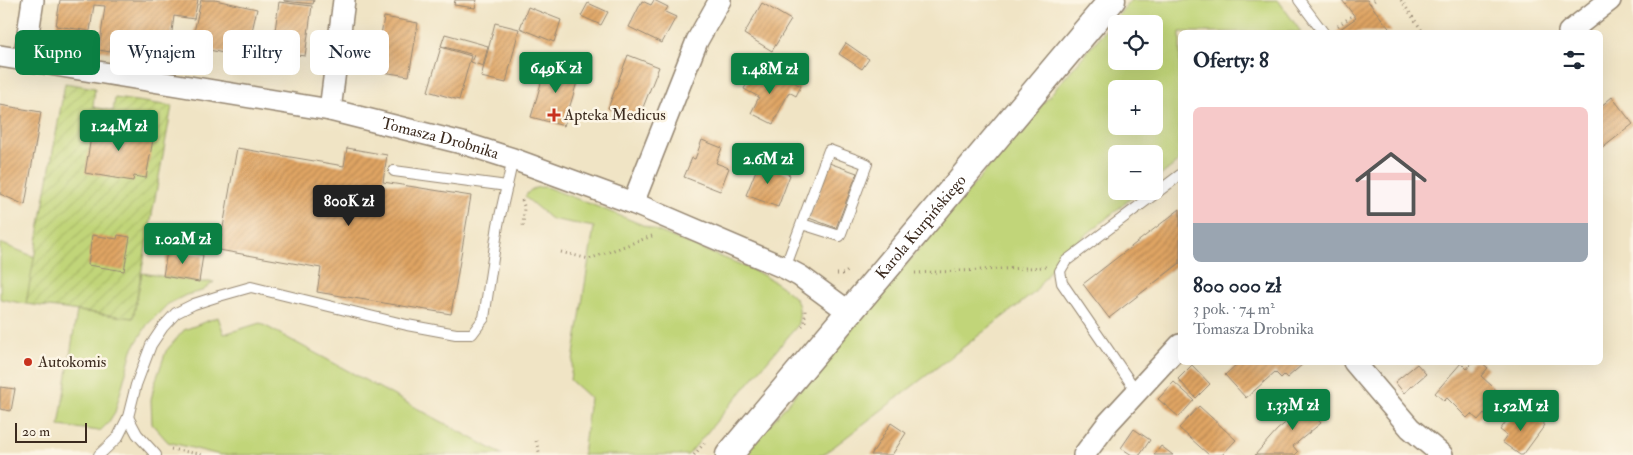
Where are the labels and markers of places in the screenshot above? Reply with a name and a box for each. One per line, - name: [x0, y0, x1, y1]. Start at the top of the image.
- pin: 649K zł: [510, 52, 602, 94]
- pin: 1.48M zł: [718, 52, 822, 95]
- place label: Apteka Medicus: [563, 105, 666, 126]
- marker: Apteka Medicus: [548, 109, 560, 121]
- pin: 1.24M zł: [67, 110, 171, 152]
- pin: 2.6M zł: [722, 142, 814, 185]
- pin: 800K zł: [303, 184, 395, 227]
- pin: 1.02M zł: [131, 222, 235, 265]
- place label: Autokomis: [37, 352, 106, 372]
- marker: Autokomis: [22, 356, 34, 368]
- pin: 1.33M zł: [1241, 388, 1345, 431]
- pin: 1.52M zł: [1469, 390, 1573, 432]

